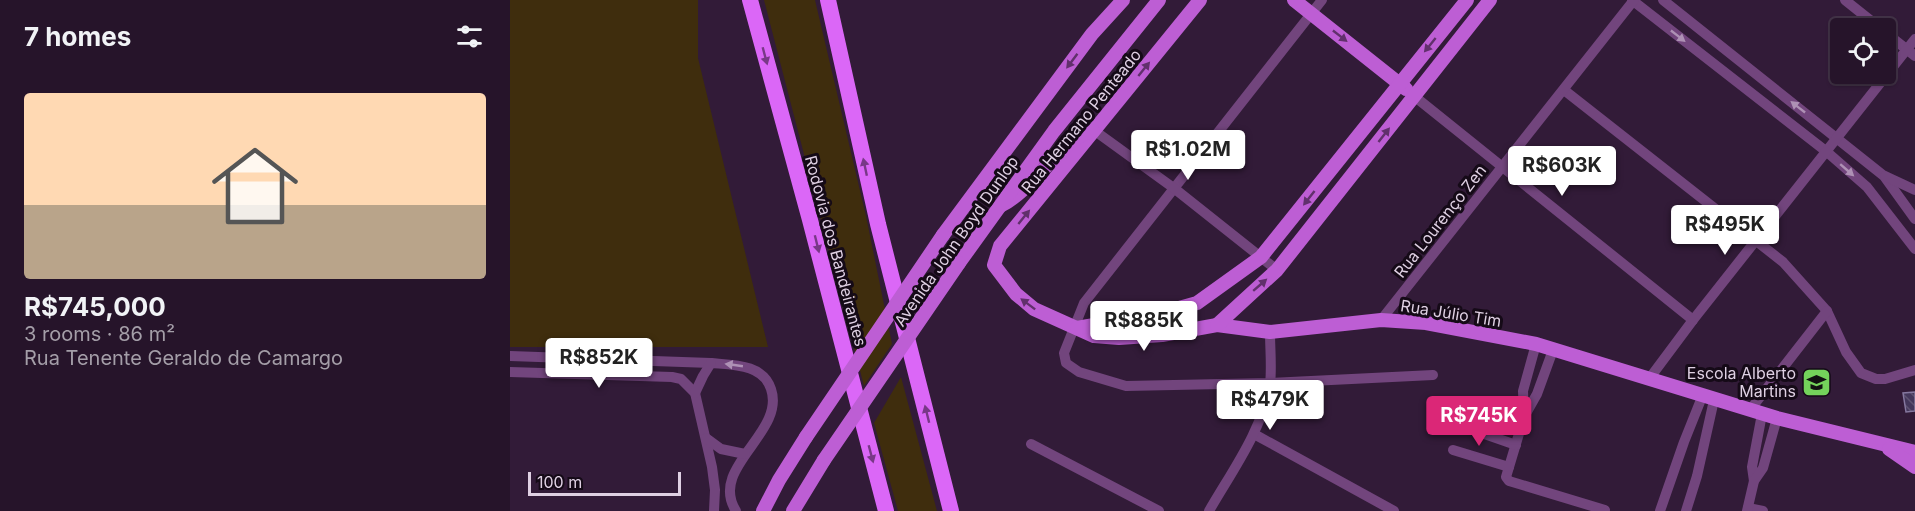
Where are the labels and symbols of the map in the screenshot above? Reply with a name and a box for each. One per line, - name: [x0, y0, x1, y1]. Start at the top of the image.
- one-way arrow: [1333, 30, 1348, 42]
- one-way arrow: [1670, 30, 1686, 43]
- one-way arrow: [1425, 38, 1437, 53]
- street label: Rua Hermano Penteado: [1017, 45, 1145, 197]
- one-way arrow: [761, 48, 770, 66]
- one-way arrow: [1066, 53, 1078, 69]
- one-way arrow: [1138, 61, 1151, 77]
- one-way arrow: [1790, 101, 1805, 113]
- one-way arrow: [1377, 127, 1389, 142]
- pin: R$1.02M: [1133, 130, 1243, 181]
- pin: R$603K: [1513, 146, 1611, 197]
- street label: Avenida John Boyd Dunlop: [890, 152, 1022, 330]
- street label: Rodovia dos Bandeirantes: [801, 153, 871, 349]
- one-way arrow: [860, 158, 869, 177]
- street label: Rua Lourenço Zen: [1390, 160, 1490, 282]
- one-way arrow: [1839, 163, 1854, 176]
- one-way arrow: [1302, 190, 1315, 206]
- pin: R$495K: [1676, 205, 1774, 256]
- one-way arrow: [1018, 209, 1030, 224]
- one-way arrow: [812, 235, 822, 254]
- one-way arrow: [1252, 279, 1267, 292]
- street label: Rua Júlio Tim: [1399, 295, 1503, 331]
- one-way arrow: [1021, 299, 1036, 311]
- pin: R$885K: [1095, 301, 1193, 352]
- pin: R$852K: [550, 338, 648, 389]
- one-way arrow: [724, 361, 743, 370]
- place label: Escola Alberto Martins: [1687, 363, 1796, 401]
- school or university icon: Escola Alberto Martins: [1801, 366, 1833, 398]
- pin: R$479K: [1221, 380, 1319, 431]
- pin: R$745K: [1430, 396, 1528, 447]
- one-way arrow: [921, 404, 931, 423]
- one-way arrow: [867, 445, 876, 463]
- scale bar: [528, 469, 681, 496]

